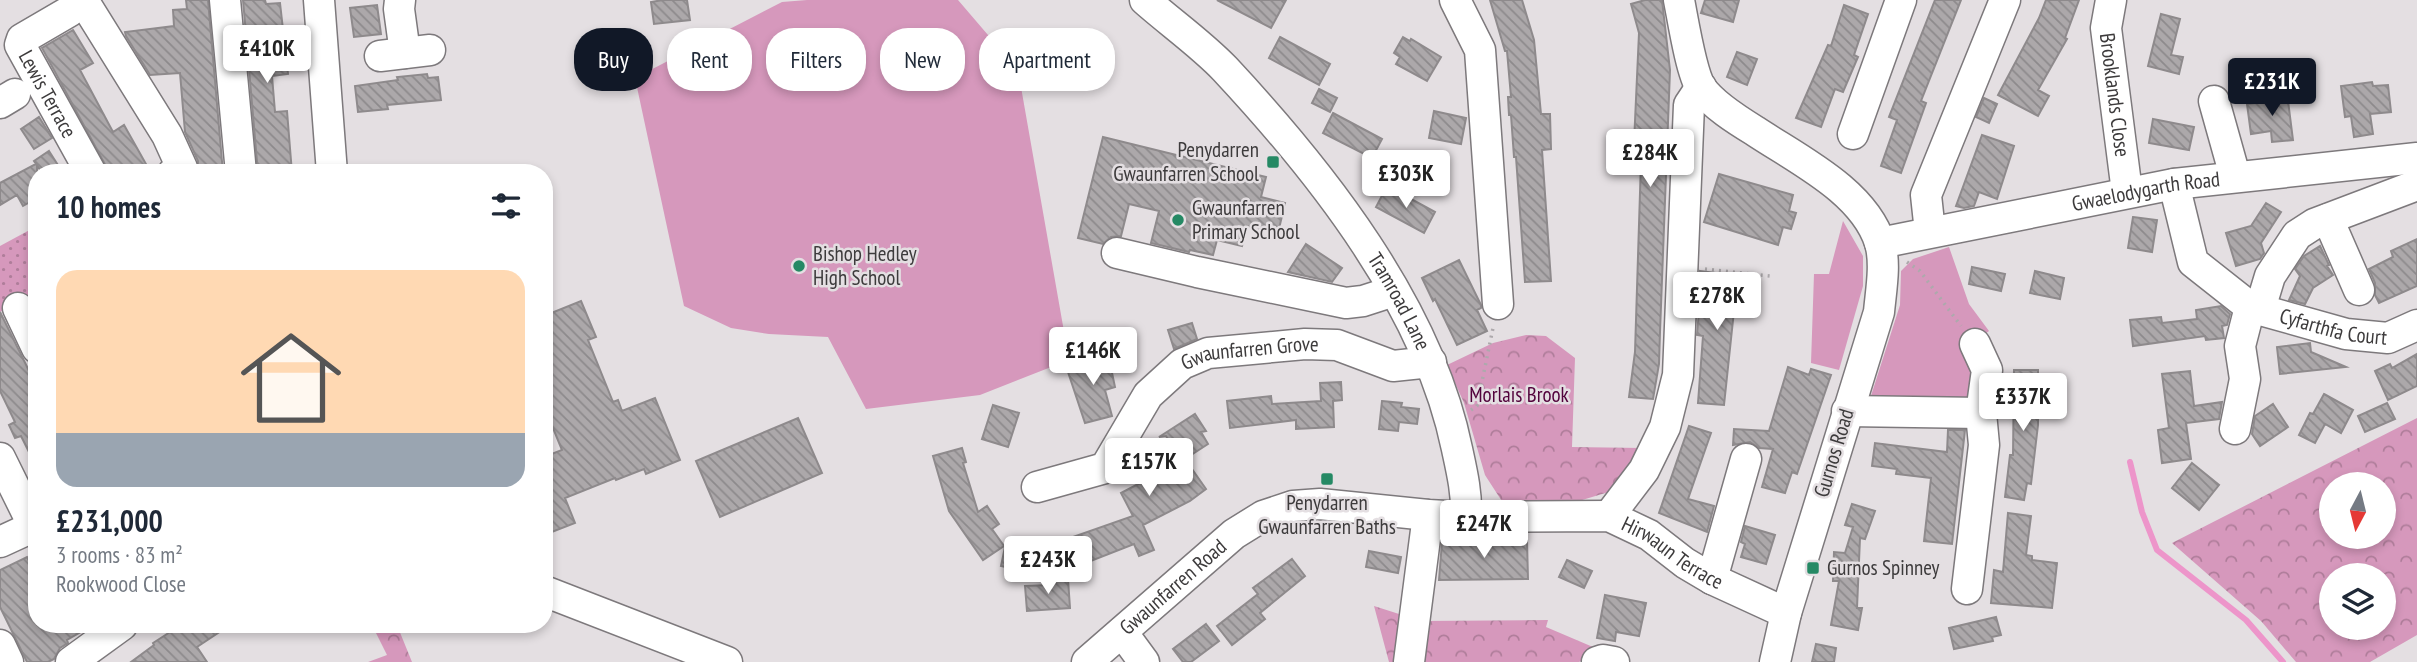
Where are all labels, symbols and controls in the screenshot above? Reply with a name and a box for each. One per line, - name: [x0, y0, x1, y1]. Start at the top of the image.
- pin: £410K: [218, 25, 316, 85]
- chip: Buy: [574, 28, 653, 91]
- chip: Rent: [667, 28, 752, 91]
- chip: Filters: [766, 28, 866, 91]
- chip: New: [880, 28, 965, 91]
- chip: Apartment: [979, 28, 1115, 91]
- street label: Brooklands Close: [2094, 31, 2136, 158]
- text: £410K: [239, 33, 295, 62]
- street label: Lewis Terrace: [13, 45, 83, 142]
- pin: £231K: [2223, 58, 2321, 118]
- text: £231K: [2244, 66, 2300, 95]
- pin: £284K: [1601, 130, 1699, 189]
- place label: Penydarren Gwaunfarren School: [1113, 136, 1259, 187]
- text: £284K: [1622, 137, 1678, 166]
- pin: £303K: [1357, 150, 1455, 210]
- marker: Penydarren Gwaunfarren School: [1265, 154, 1281, 170]
- text: £303K: [1378, 158, 1434, 187]
- street label: Gwaelodygarth Road: [2069, 165, 2221, 217]
- text: 10 homes: [56, 187, 161, 226]
- icon: filters: [487, 187, 525, 225]
- place label: Gwaunfarren Primary School: [1192, 194, 1300, 245]
- marker: Gwaunfarren Primary School: [1170, 212, 1186, 228]
- place label: Bishop Hedley High School: [813, 240, 917, 291]
- street label: Tramroad Lane: [1362, 247, 1437, 354]
- marker: Bishop Hedley High School: [791, 258, 807, 274]
- pin: £278K: [1668, 272, 1766, 332]
- text: £278K: [1689, 280, 1745, 309]
- street label: Cyfarthfa Court: [2277, 302, 2388, 351]
- icon: home: [228, 315, 354, 441]
- pin: £146K: [1044, 328, 1142, 387]
- street label: Gwaunfarren Grove: [1177, 330, 1319, 376]
- text: £146K: [1065, 335, 1121, 364]
- pin: £337K: [1974, 374, 2072, 433]
- park label: Morlais Brook: [1469, 381, 1569, 408]
- text: £337K: [1995, 381, 2051, 410]
- street label: Gurnos Road: [1807, 405, 1860, 500]
- pin: £157K: [1100, 438, 1198, 498]
- text: £157K: [1121, 446, 1177, 475]
- marker: Penydarren Gwaunfarren Baths: [1319, 471, 1335, 487]
- north arrow: [2319, 472, 2396, 550]
- map controls: [2319, 472, 2396, 640]
- place label: Penydarren Gwaunfarren Baths: [1258, 489, 1396, 540]
- pin: £247K: [1435, 500, 1533, 560]
- text: £231,000: [56, 501, 163, 540]
- text: £247K: [1456, 508, 1512, 537]
- street label: Hirwaun Terrace: [1617, 510, 1727, 595]
- street label: Gwaunfarren Road: [1114, 533, 1232, 641]
- pin: £243K: [999, 536, 1097, 596]
- text: 3 rooms · 83 m²: [56, 540, 183, 569]
- text: £243K: [1020, 544, 1076, 573]
- place label: Gurnos Spinney: [1827, 554, 1939, 581]
- marker: Gurnos Spinney: [1805, 560, 1821, 576]
- button: layers: [2319, 563, 2396, 640]
- text: Rookwood Close: [56, 569, 186, 598]

